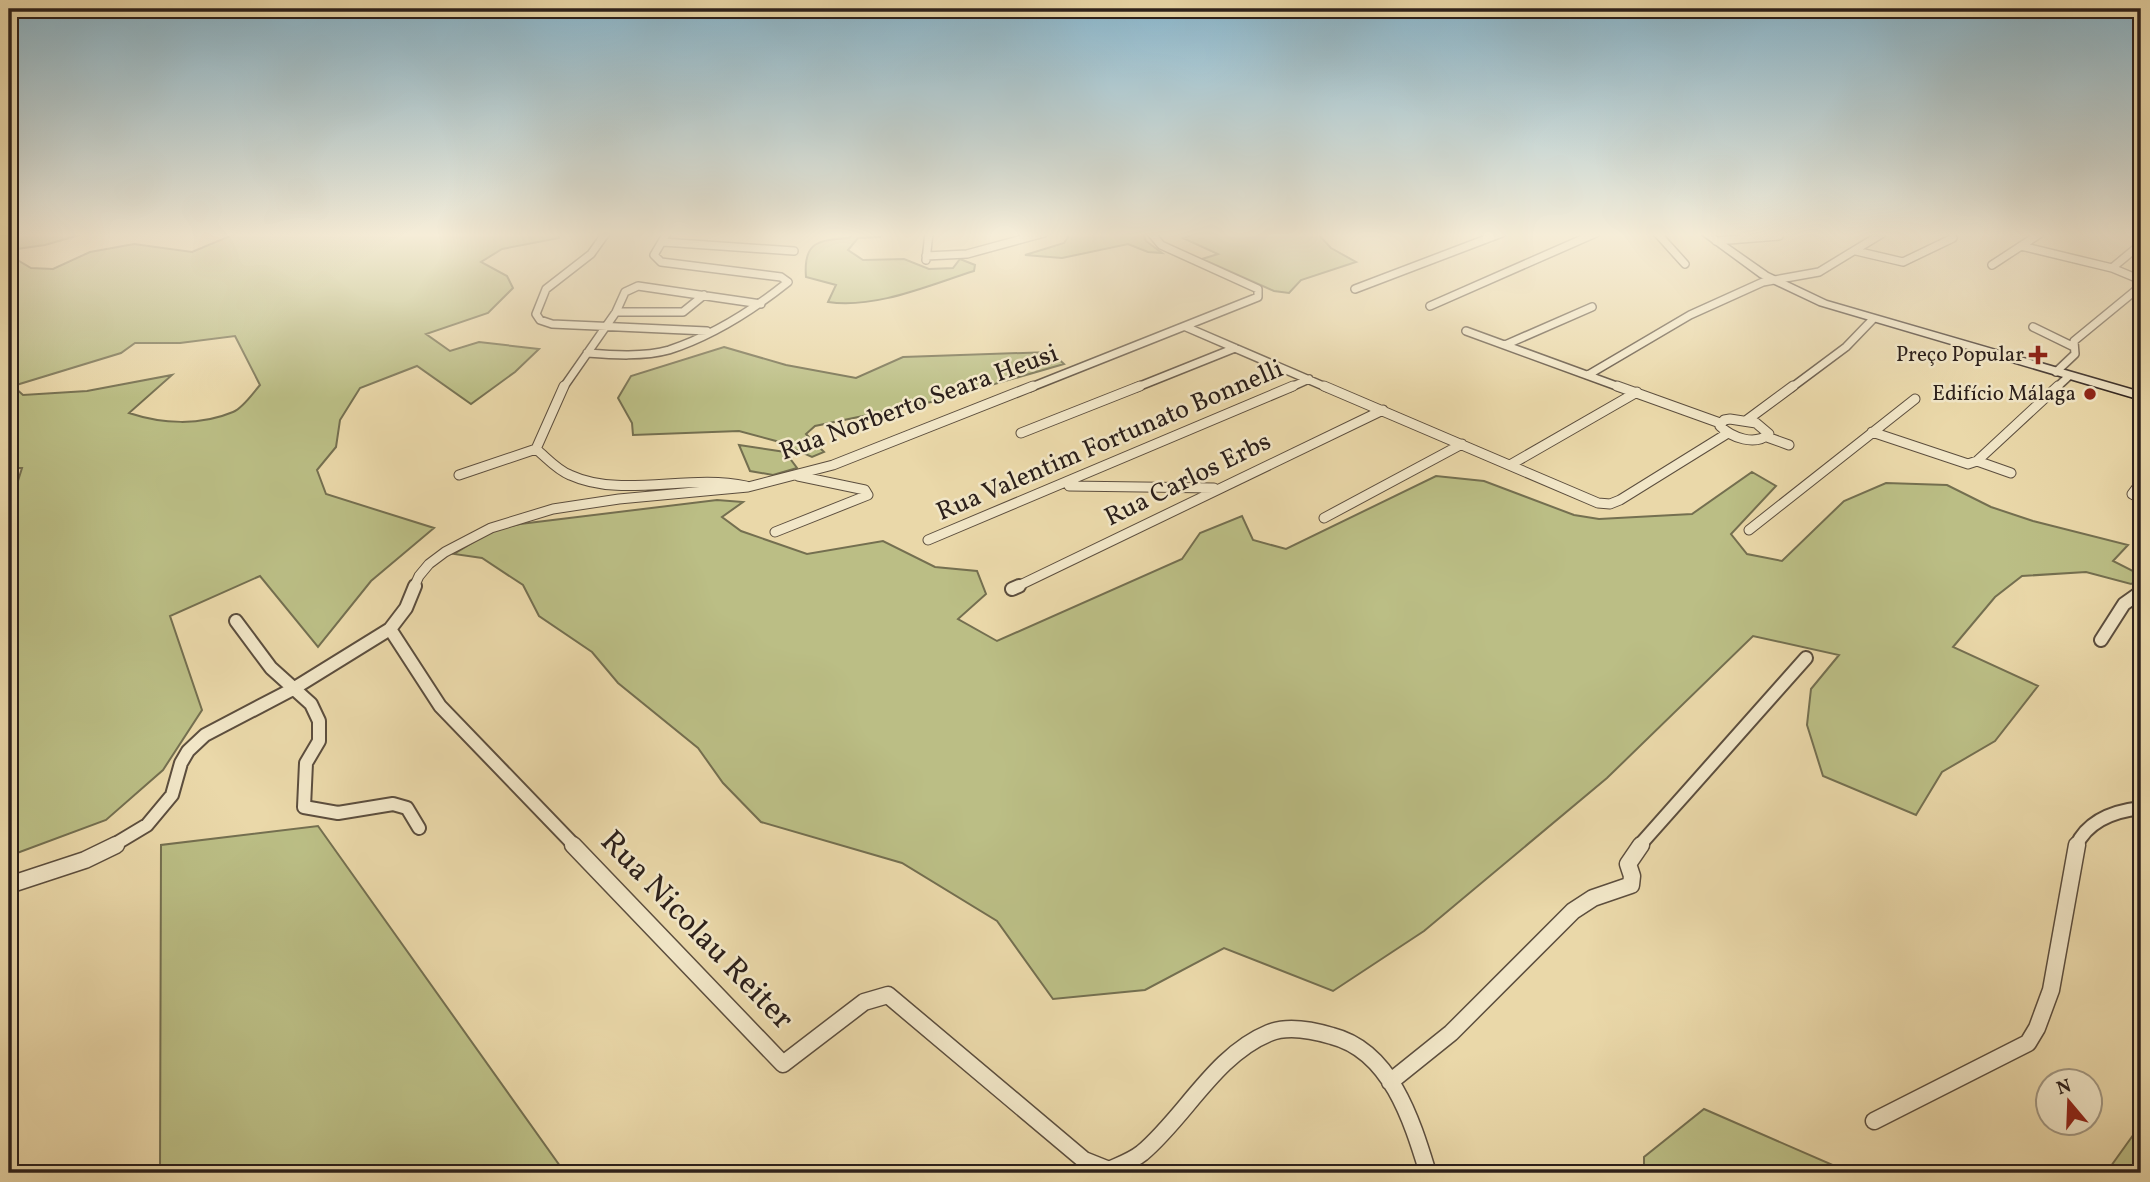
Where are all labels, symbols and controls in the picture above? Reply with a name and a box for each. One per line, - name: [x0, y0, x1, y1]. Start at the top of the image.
- street label: Rua Norberto Seara Heusi: [775, 336, 1063, 470]
- place label: Preço Popular: [1896, 341, 2024, 370]
- marker: Preço Popular: [2030, 347, 2046, 363]
- street label: Rua Valentim Fortunato Bonnelli: [931, 351, 1289, 531]
- place label: Edifício Málaga: [1932, 380, 2076, 409]
- marker: Edifício Málaga: [2082, 386, 2098, 402]
- street label: Rua Carlos Erbs: [1099, 424, 1277, 536]
- street label: Rua Nicolau Reiter: [589, 821, 803, 1041]
- north arrow: [2035, 1066, 2104, 1136]
- text: N: [2053, 1073, 2075, 1102]

